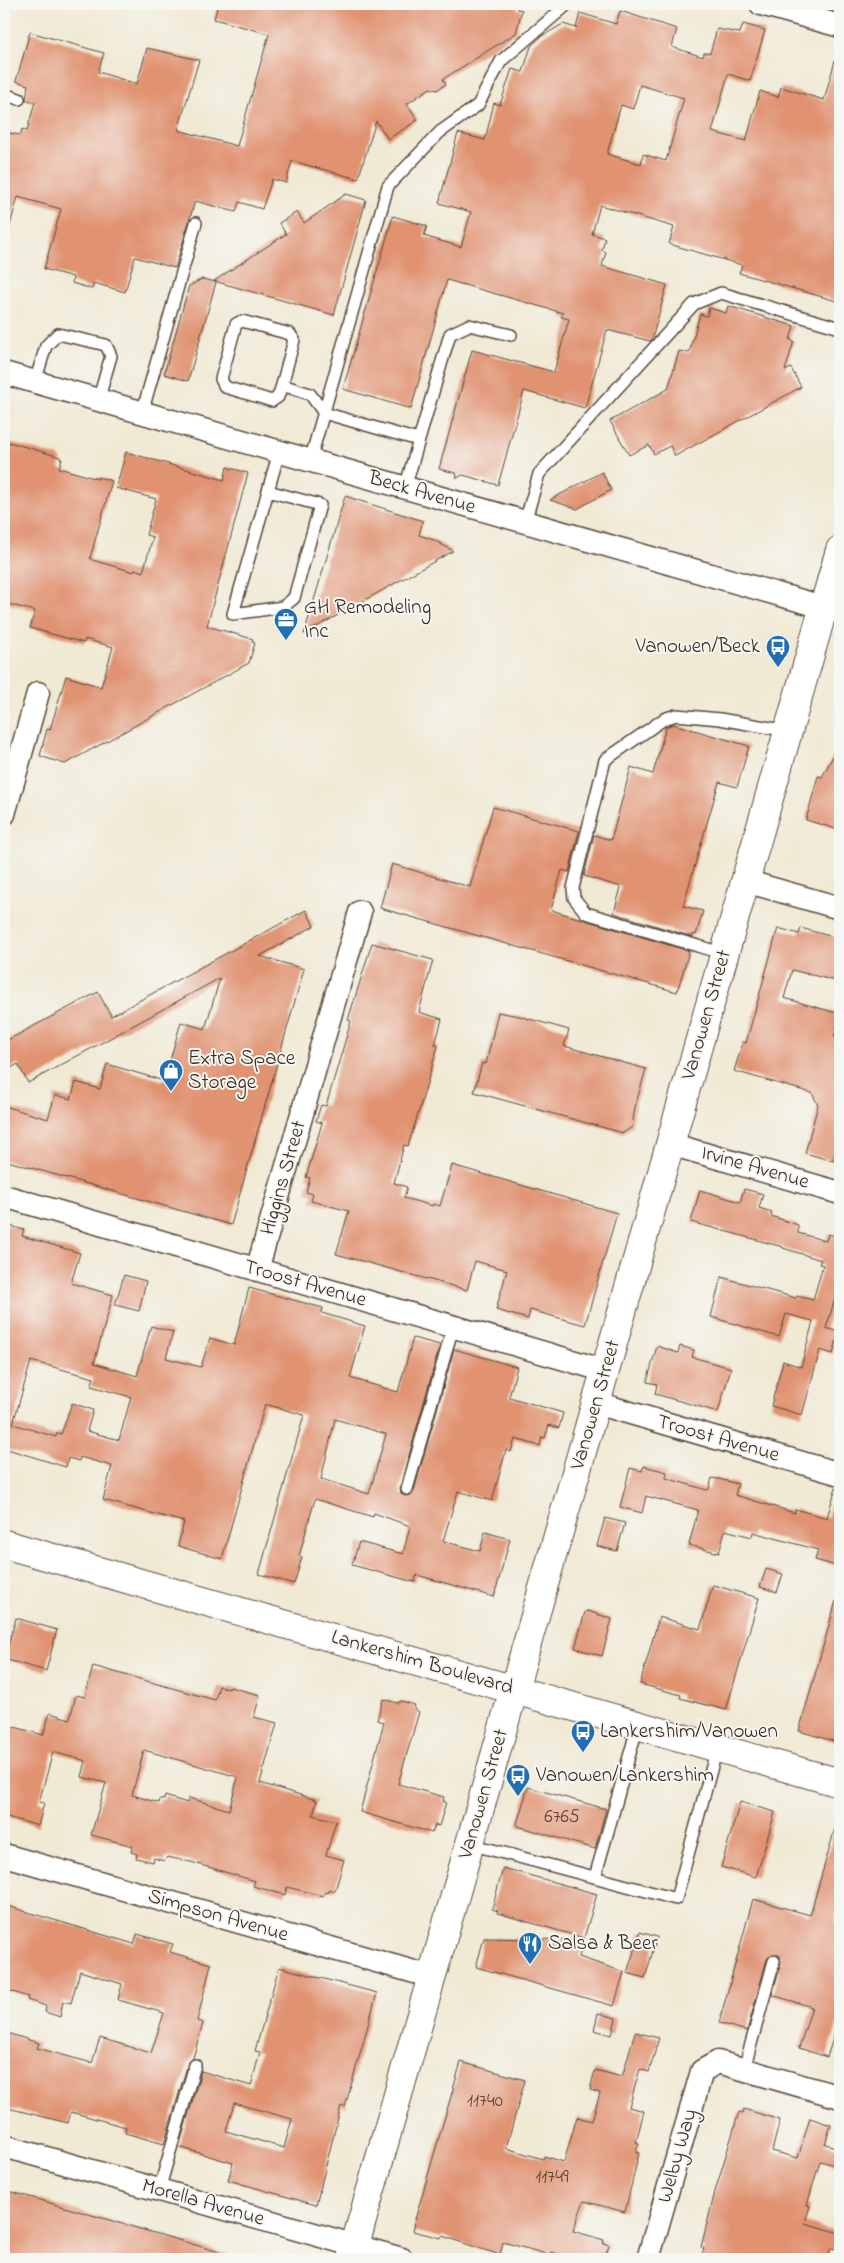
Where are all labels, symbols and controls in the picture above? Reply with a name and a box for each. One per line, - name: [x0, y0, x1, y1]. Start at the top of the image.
- street label: Beck Avenue: [364, 463, 480, 523]
- place label: GH Remodeling Inc: [304, 593, 431, 647]
- office icon: GH Remodeling Inc: [273, 607, 299, 641]
- place label: Vanowen/Beck: [634, 632, 761, 662]
- bus stop icon: Vanowen/Beck: [765, 634, 791, 668]
- street label: Vanowen Street: [674, 946, 740, 1085]
- place label: Extra Space Storage: [188, 1044, 296, 1100]
- shop icon: Extra Space Storage: [158, 1058, 184, 1092]
- street label: Higgins Street: [253, 1117, 317, 1239]
- street label: Irvine Avenue: [697, 1138, 813, 1198]
- street label: Troost Avenue: [240, 1252, 370, 1316]
- street label: Vanowen Street: [563, 1336, 629, 1475]
- street label: Troost Avenue: [653, 1407, 783, 1471]
- street label: Lankershim Boulevard: [327, 1623, 517, 1703]
- place label: Lankershim/Vanowen: [600, 1717, 778, 1747]
- bus stop icon: Lankershim/Vanowen: [570, 1719, 596, 1753]
- street label: Vanowen Street: [451, 1725, 517, 1864]
- place label: Vanowen/Lankershim: [535, 1761, 714, 1791]
- bus stop icon: Vanowen/Lankershim: [505, 1763, 531, 1797]
- house number: 6765: [544, 1804, 580, 1831]
- street label: Simpson Avenue: [144, 1882, 292, 1951]
- place label: Salsa & Beer: [548, 1929, 658, 1959]
- restaurant icon: Salsa & Beer: [517, 1931, 543, 1965]
- house number: 11740: [467, 2088, 503, 2115]
- street label: Welby Way: [650, 2105, 708, 2207]
- house number: 11749: [535, 2164, 569, 2191]
- street label: Morella Avenue: [138, 2171, 268, 2235]

